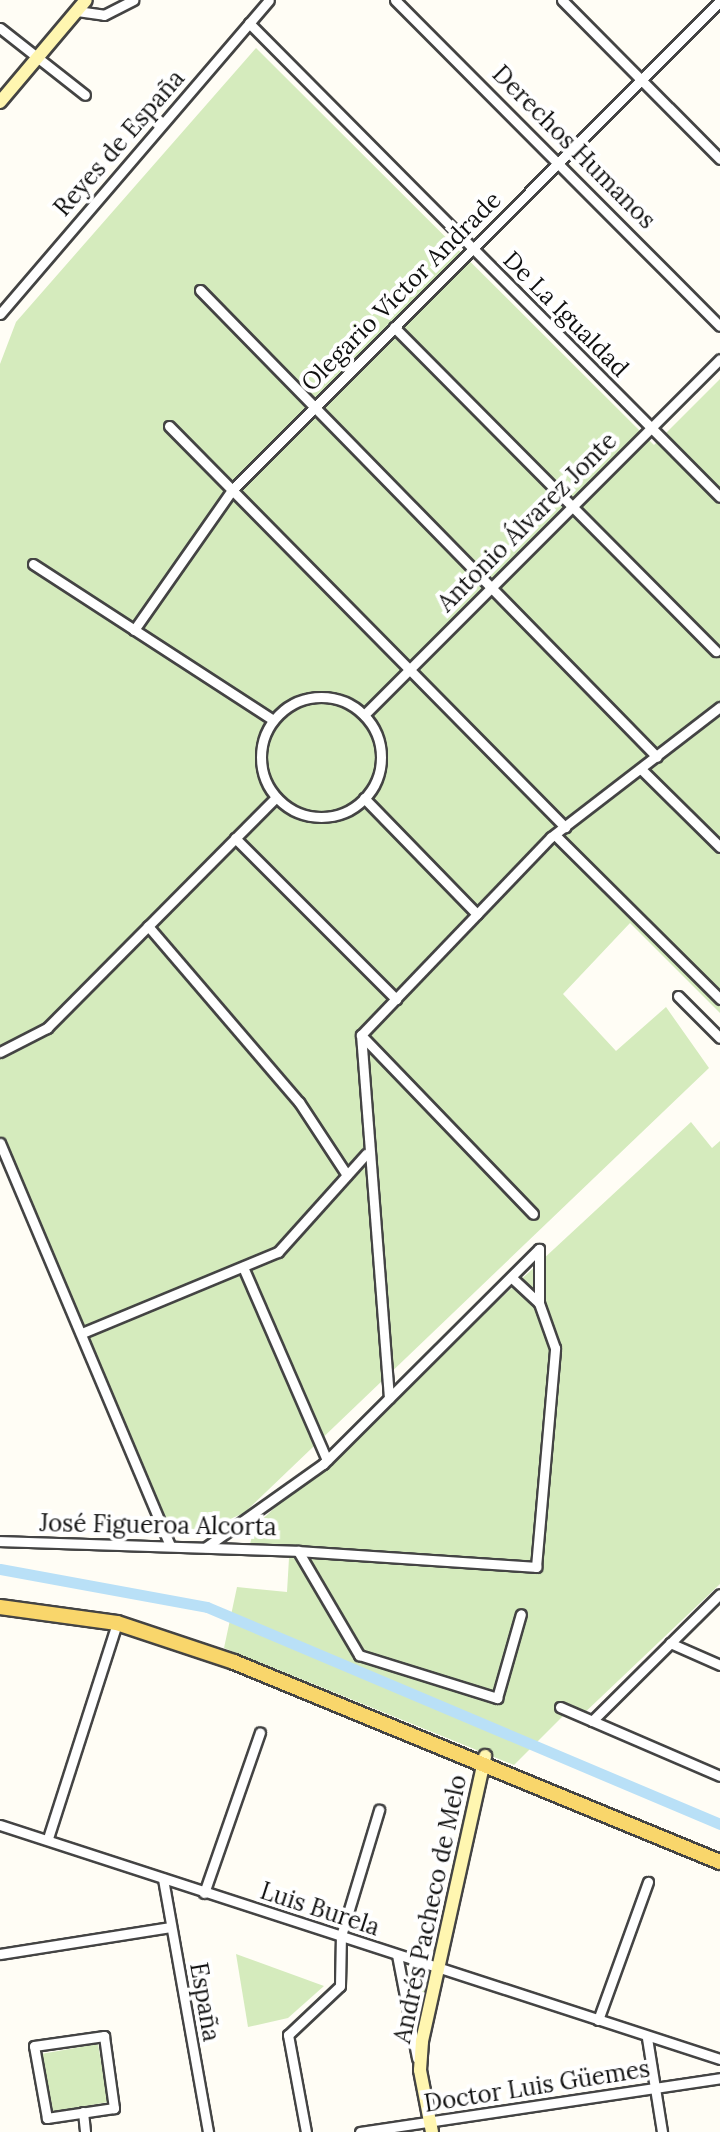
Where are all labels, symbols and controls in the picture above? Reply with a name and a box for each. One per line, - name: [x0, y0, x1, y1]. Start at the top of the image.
- street label: Derechos Humanos: [486, 59, 662, 235]
- street label: Reyes de España: [48, 64, 190, 222]
- street label: Olegario Víctor Andrade: [295, 185, 507, 397]
- street label: De La Igualdad: [497, 245, 635, 383]
- street label: Antonio Álvarez Jonte: [431, 426, 623, 618]
- street label: José Figueroa Alcorta: [39, 1509, 277, 1541]
- street label: Andrés Pacheco de Melo: [387, 1772, 473, 2046]
- street label: Luis Burela: [257, 1876, 383, 1942]
- street label: España: [184, 1960, 226, 2044]
- street label: Doctor Luis Güemes: [422, 2054, 652, 2118]

